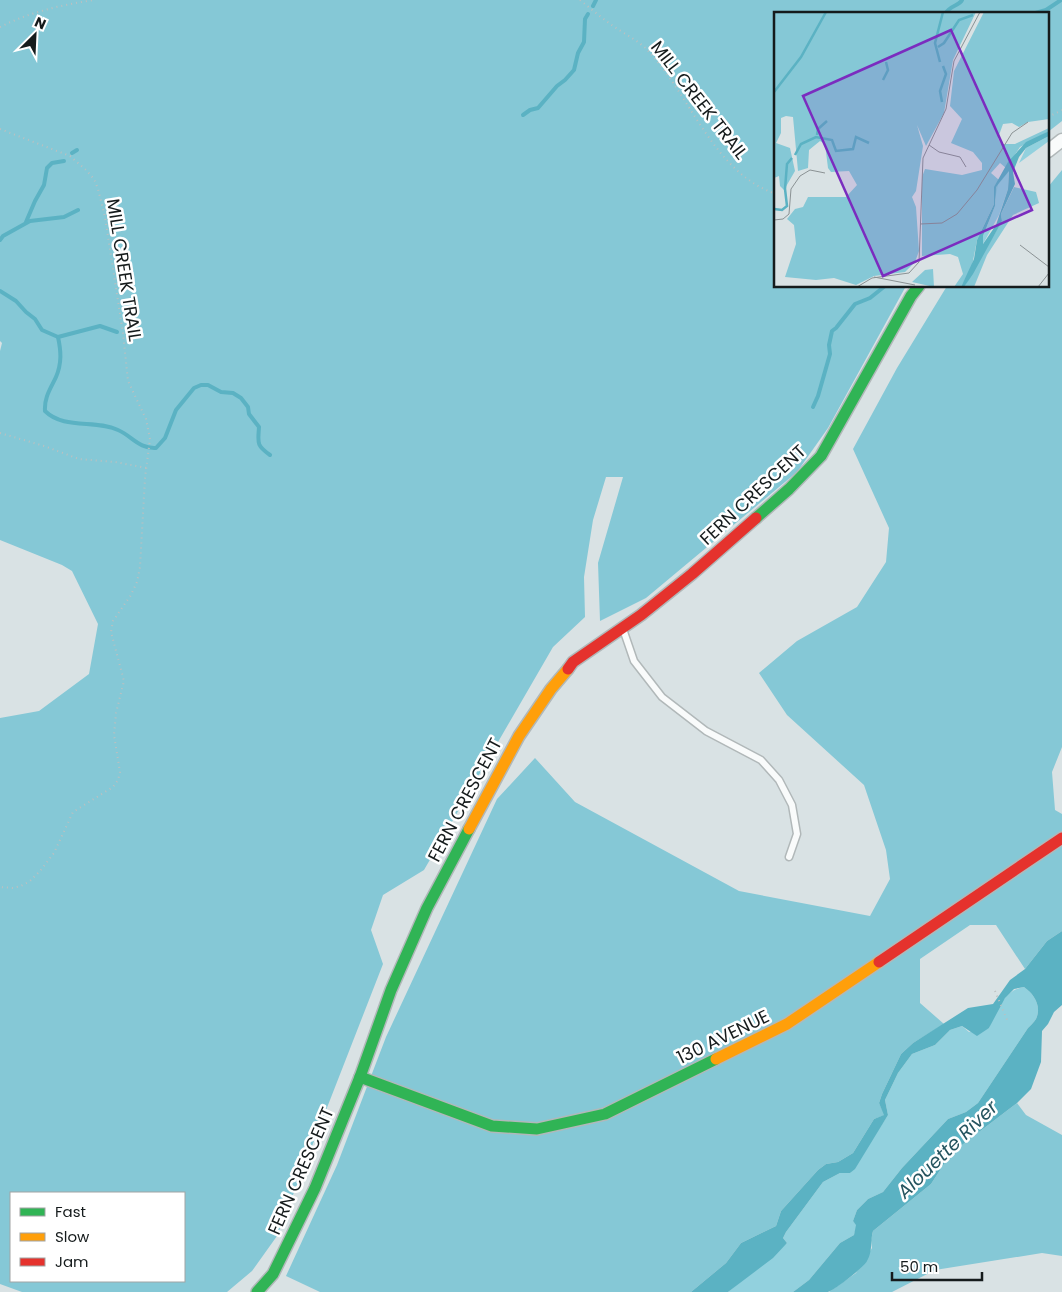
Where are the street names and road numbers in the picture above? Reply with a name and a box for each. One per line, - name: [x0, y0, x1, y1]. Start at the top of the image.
- street label: MILL CREEK TRAIL: [645, 35, 754, 164]
- street label: MILL CREEK TRAIL: [101, 197, 148, 343]
- street label: FERN CRESCENT: [694, 439, 811, 550]
- street label: FERN CRESCENT: [421, 733, 508, 866]
- street label: 130 AVENUE: [672, 1003, 773, 1070]
- street label: FERN CRESCENT: [261, 1103, 340, 1238]

